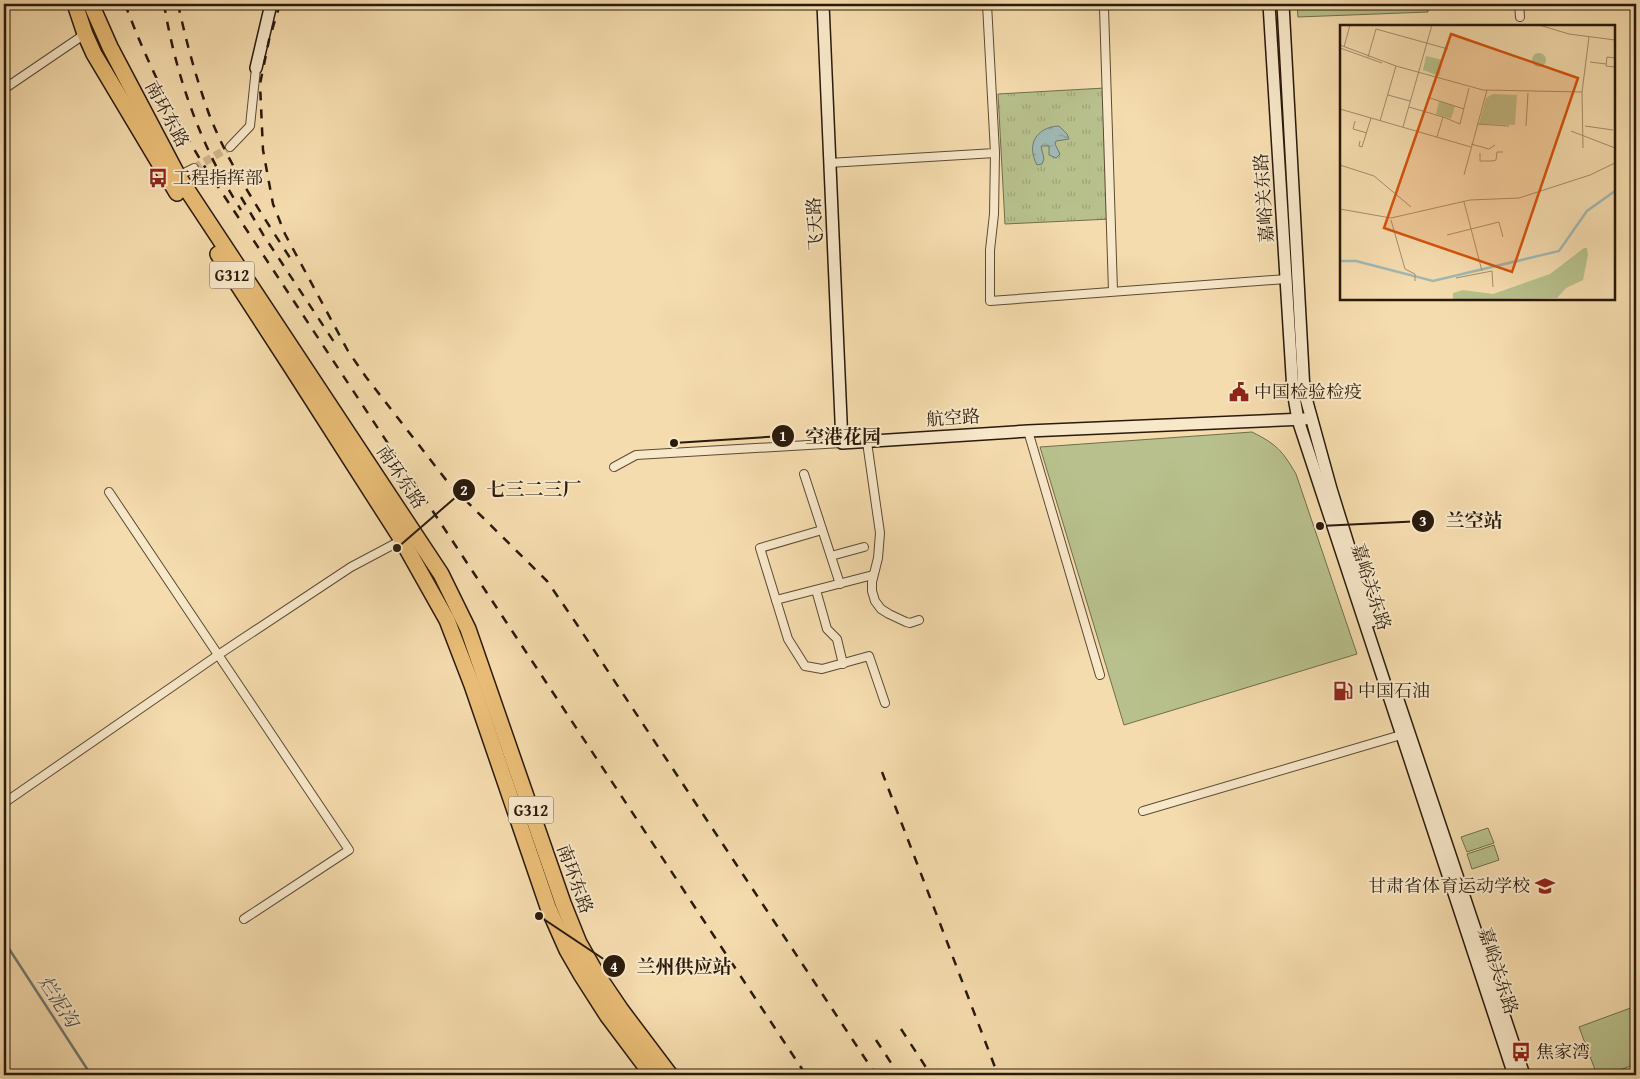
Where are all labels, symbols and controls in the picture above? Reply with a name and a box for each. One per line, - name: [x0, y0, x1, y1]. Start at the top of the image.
- inset map: [1340, 25, 1615, 300]
- street label: 南环东路: [139, 76, 196, 152]
- street label: 嘉峪关东路: [1247, 152, 1280, 244]
- place label: 工程指挥部: [173, 164, 263, 191]
- bus stop icon: 工程指挥部: [147, 167, 169, 189]
- street label: 飞天路: [800, 196, 829, 252]
- road number: G312: [210, 262, 254, 288]
- place label: 中国检验检疫: [1254, 378, 1362, 405]
- public building icon: 中国检验检疫: [1228, 381, 1250, 403]
- street label: 航空路: [925, 402, 981, 433]
- callout: 空港花园: [770, 419, 891, 453]
- text: 空港花园: [805, 422, 881, 450]
- text: 1: [779, 425, 787, 446]
- street label: 南环东路: [370, 439, 433, 514]
- callout: 七三二三厂: [451, 473, 591, 507]
- text: 七三二三厂: [486, 475, 582, 503]
- text: 2: [460, 479, 468, 500]
- callout: 兰空站: [1410, 504, 1512, 538]
- text: 兰空站: [1445, 506, 1503, 534]
- text: 3: [1419, 510, 1427, 531]
- street label: 嘉峪关东路: [1345, 540, 1398, 634]
- place label: 中国石油: [1358, 677, 1430, 704]
- fuel station icon: 中国石油: [1332, 680, 1354, 702]
- road number: G312: [508, 796, 554, 824]
- street label: 南环东路: [550, 840, 600, 917]
- place label: 甘肃省体育运动学校: [1368, 872, 1530, 899]
- school or university icon: 甘肃省体育运动学校: [1534, 875, 1556, 897]
- street label: 嘉峪关东路: [1472, 924, 1525, 1018]
- callout: 兰州供应站: [601, 949, 741, 983]
- text: 兰州供应站: [636, 952, 732, 980]
- text: 4: [610, 956, 618, 977]
- water label: 烂泥沟: [32, 969, 88, 1035]
- place label: 焦家湾: [1536, 1038, 1590, 1065]
- bus stop icon: 焦家湾: [1510, 1041, 1532, 1063]

